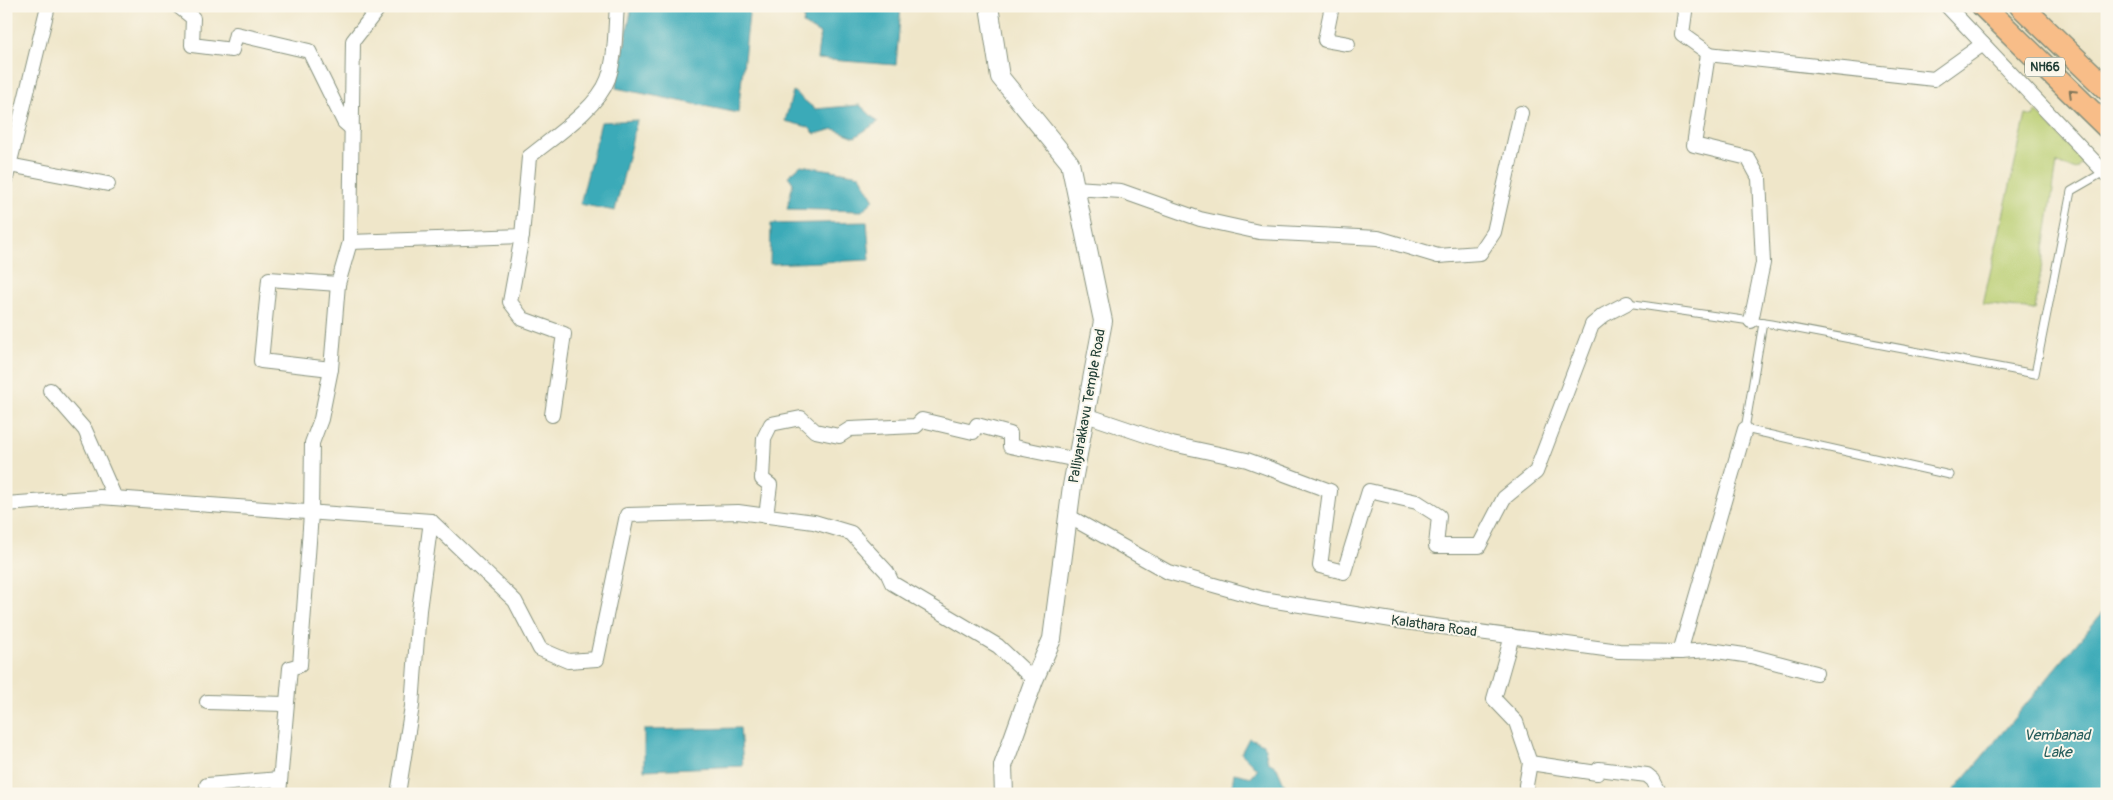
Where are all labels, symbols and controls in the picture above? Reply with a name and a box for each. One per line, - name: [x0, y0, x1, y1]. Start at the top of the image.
- road number: NH66: [2025, 58, 2065, 76]
- one-way arrow: [2069, 90, 2078, 99]
- street label: Palliyarakkavu Temple Road: [1065, 327, 1109, 484]
- street label: Kalathara Road: [1390, 612, 1478, 640]
- water label: Vembanad Lake: [2024, 726, 2092, 762]

